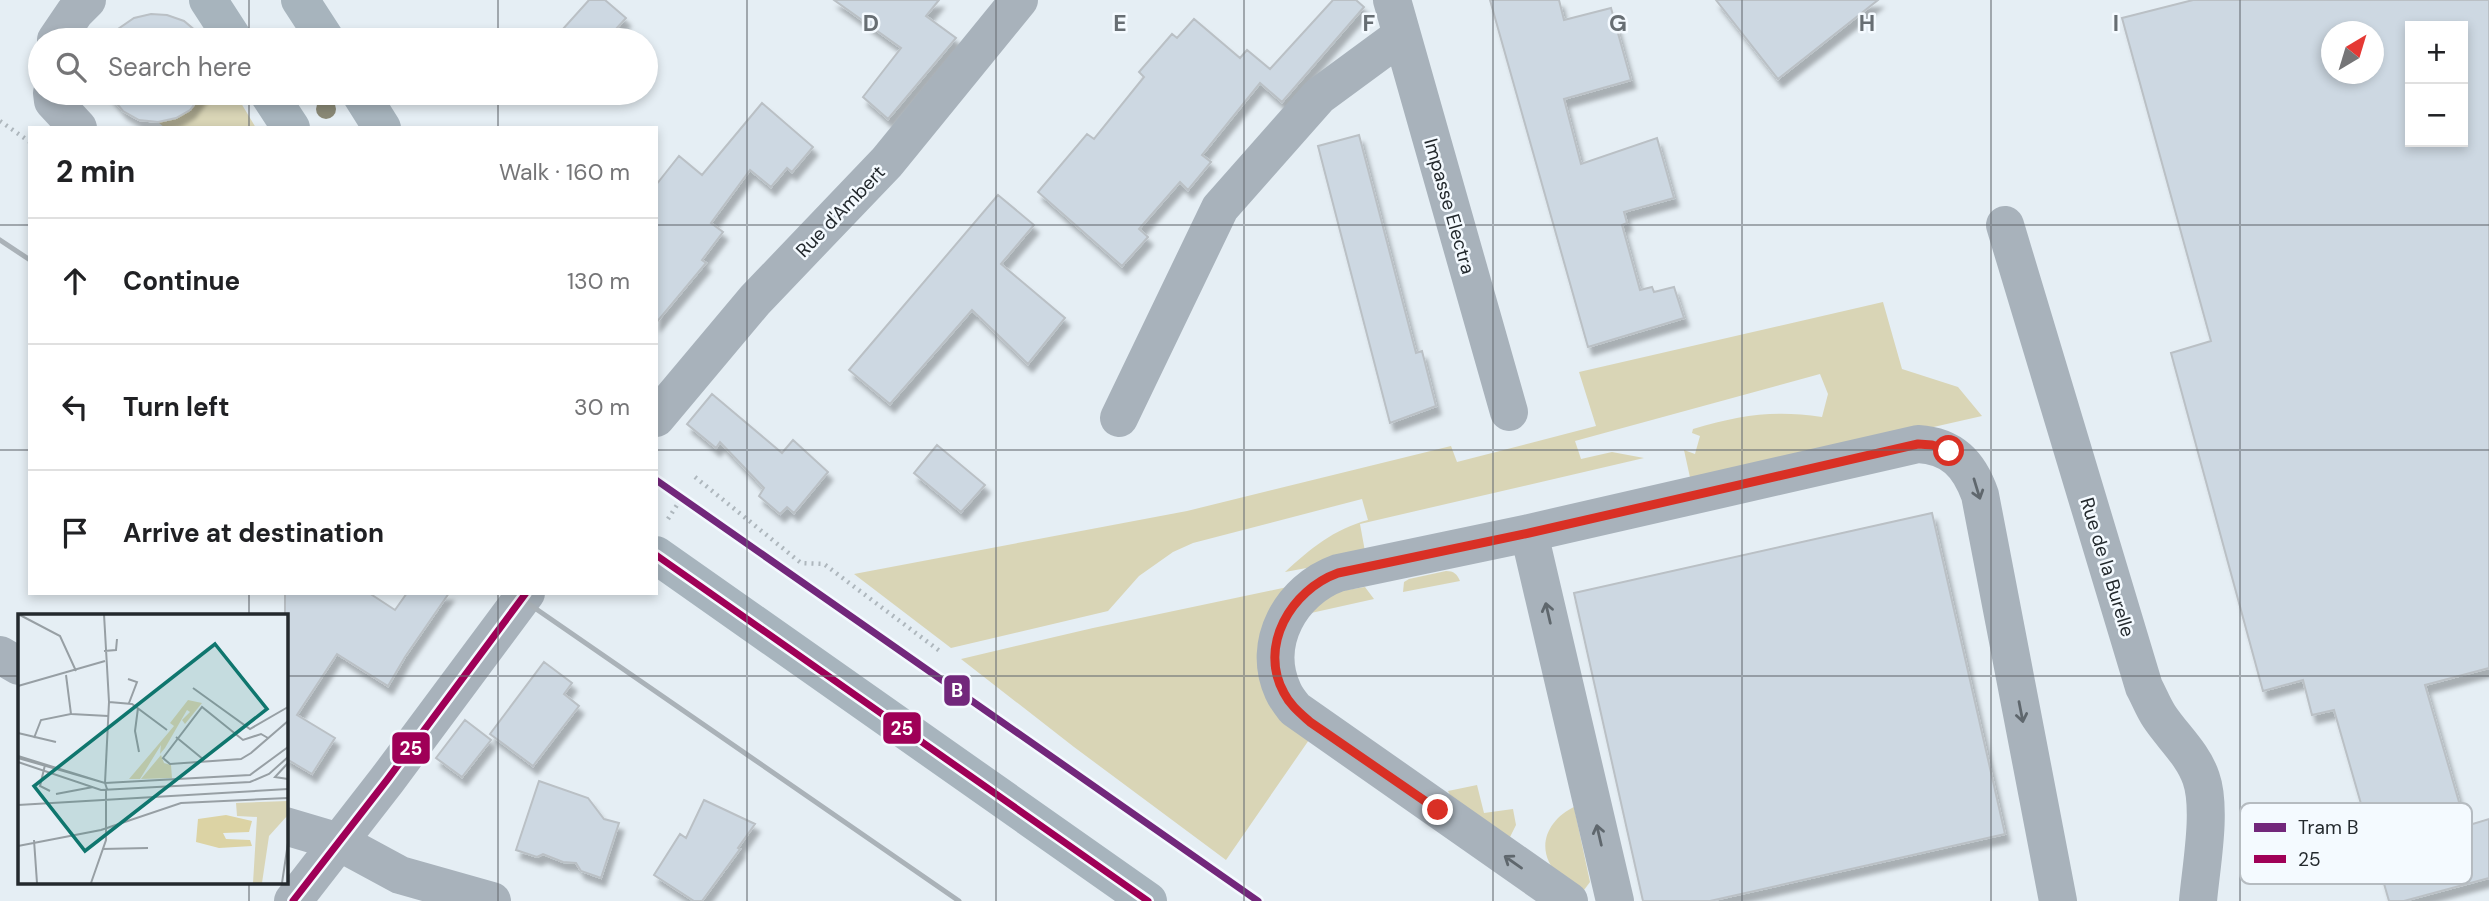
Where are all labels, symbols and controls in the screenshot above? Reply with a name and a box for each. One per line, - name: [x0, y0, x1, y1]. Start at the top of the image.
- text: D: [863, 8, 879, 38]
- text: E: [1113, 8, 1127, 38]
- text: F: [1363, 8, 1376, 38]
- text: G: [1609, 8, 1627, 38]
- text: H: [1859, 8, 1875, 38]
- text: I: [2113, 8, 2119, 38]
- north arrow: [2321, 21, 2384, 84]
- map controls: [2405, 21, 2468, 147]
- button: +: [2405, 21, 2468, 84]
- search box: [28, 28, 658, 105]
- icon: search: [52, 48, 90, 86]
- text: Search here: [108, 50, 251, 84]
- button: −: [2405, 84, 2468, 147]
- street label: Impasse Electra: [1418, 136, 1481, 277]
- text: 2 min: [56, 152, 135, 191]
- text: Walk · 160 m: [499, 157, 630, 187]
- street label: Rue d'Ambert: [790, 160, 891, 263]
- icon: ahead: [56, 262, 94, 300]
- text: Continue: [123, 264, 240, 298]
- text: 130 m: [567, 266, 630, 296]
- icon: left: [56, 388, 94, 426]
- text: Turn left: [123, 390, 230, 424]
- text: 30 m: [574, 392, 630, 422]
- route start: [1933, 435, 1964, 466]
- one-way arrow: [1971, 478, 1984, 500]
- street label: Rue de la Burelle: [2074, 494, 2141, 640]
- icon: arrive: [56, 514, 94, 552]
- text: Arrive at destination: [123, 516, 384, 550]
- one-way arrow: [1540, 602, 1554, 625]
- inset map: [18, 614, 287, 884]
- line badge: B: [943, 674, 971, 707]
- text: B: [951, 678, 963, 703]
- one-way arrow: [2015, 700, 2029, 723]
- line badge: 25: [882, 711, 922, 745]
- text: 25: [891, 716, 913, 741]
- line badge: 25: [391, 731, 431, 765]
- text: 25: [400, 736, 422, 761]
- route end: [1422, 794, 1453, 825]
- legend: [2240, 803, 2472, 884]
- text: Tram B: [2298, 815, 2358, 840]
- one-way arrow: [1592, 824, 1605, 846]
- text: 25: [2298, 847, 2321, 872]
- one-way arrow: [1504, 855, 1523, 869]

